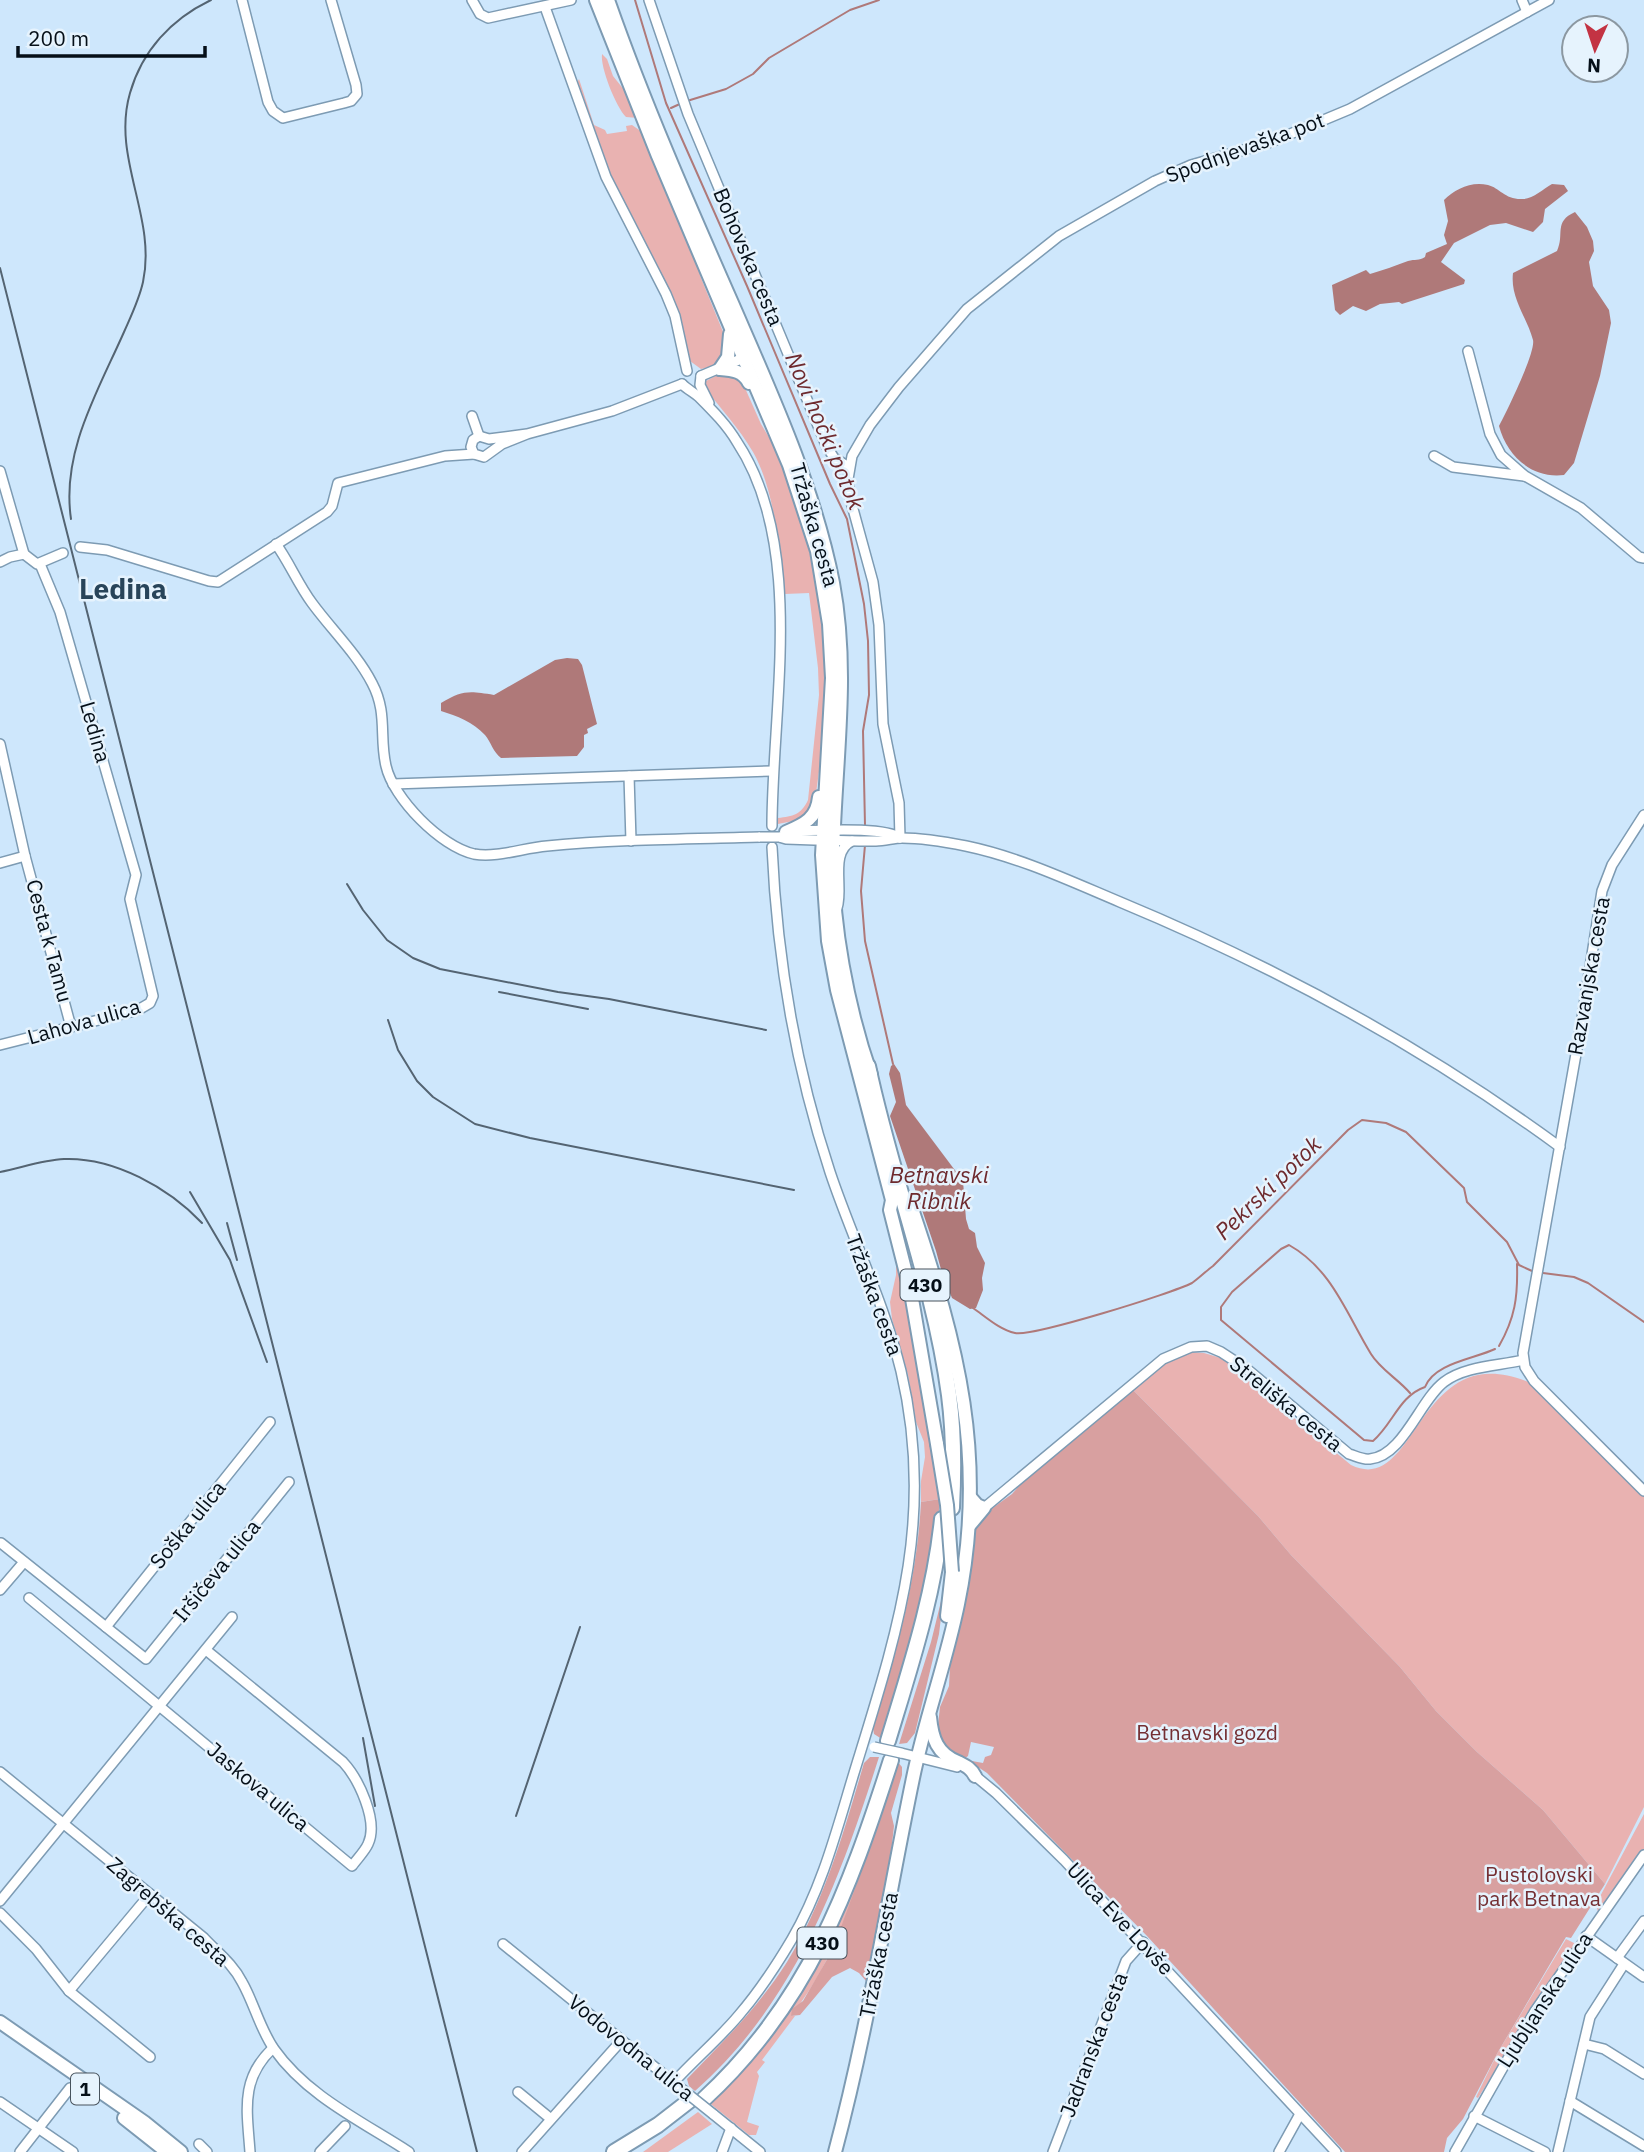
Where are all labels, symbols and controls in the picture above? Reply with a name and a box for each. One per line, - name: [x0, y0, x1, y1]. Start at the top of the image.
- scale bar: [18, 14, 205, 58]
- north arrow: [1560, 14, 1630, 84]
- text: 200 m: [28, 24, 89, 52]
- text: N: [1587, 54, 1602, 78]
- street label: Spodnjevaška pot: [1161, 105, 1328, 189]
- street label: Bohovska cesta: [707, 183, 791, 330]
- water label: Novi hočki potok: [779, 347, 873, 515]
- street label: Tržaška cesta: [784, 459, 846, 590]
- district label: Ledina: [79, 570, 167, 607]
- street label: Ledina: [74, 698, 118, 766]
- street label: Cesta k Tamu: [20, 876, 80, 1005]
- street label: Razvanjska cesta: [1560, 894, 1616, 1057]
- street label: Lahova ulica: [24, 992, 143, 1051]
- water label: Pekrski potok: [1208, 1128, 1328, 1246]
- water label: Betnavski Ribnik: [889, 1159, 990, 1215]
- street label: Tržaška cesta: [840, 1230, 910, 1359]
- road number: 430: [900, 1270, 950, 1301]
- street label: Streliška cesta: [1224, 1349, 1349, 1457]
- street label: Soška ulica: [143, 1474, 231, 1574]
- street label: Iršičeva ulica: [166, 1513, 266, 1628]
- park label: Betnavski gozd: [1136, 1718, 1278, 1746]
- street label: Jaskova ulica: [202, 1735, 316, 1837]
- street label: Zagrebška cesta: [101, 1850, 236, 1972]
- street label: Ulica Eve Lovše: [1061, 1856, 1180, 1981]
- park label: Pustolovski park Betnava: [1477, 1860, 1601, 1912]
- street label: Tržaška cesta: [852, 1889, 904, 2020]
- street label: Ljubljanska ulica: [1490, 1926, 1598, 2073]
- road number: 430: [798, 1927, 846, 1958]
- street label: Jadranska cesta: [1053, 1968, 1134, 2121]
- street label: Vodovodna ulica: [563, 1988, 700, 2107]
- road number: 1: [71, 2074, 99, 2104]

